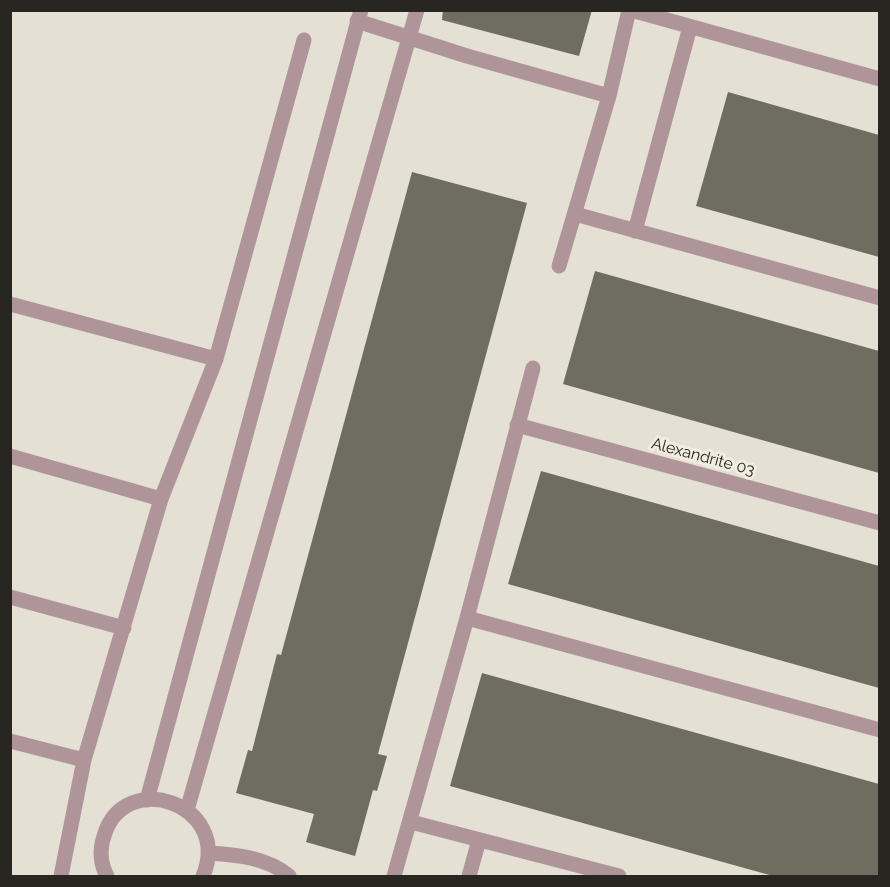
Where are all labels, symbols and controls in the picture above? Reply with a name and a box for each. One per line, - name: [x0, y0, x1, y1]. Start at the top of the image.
- street label: Alexandrite 03: [649, 434, 757, 480]

